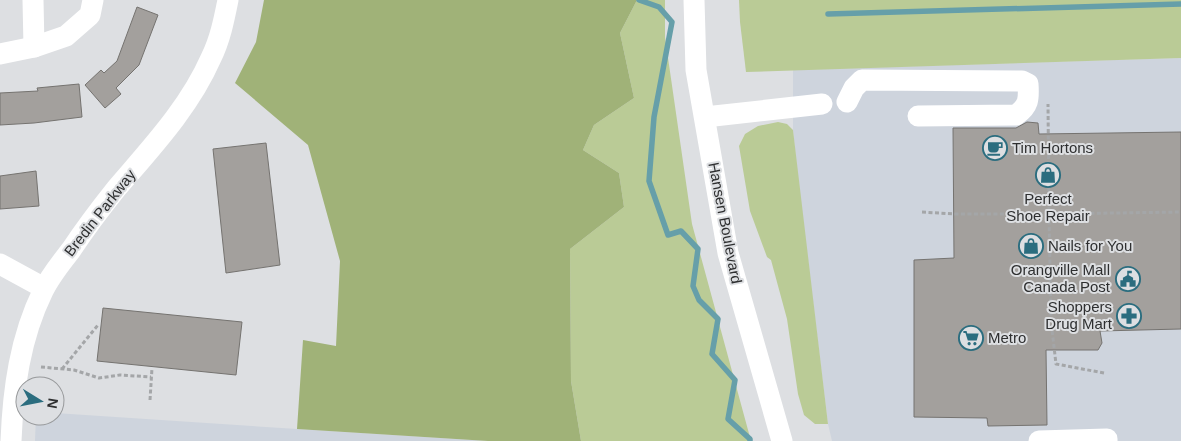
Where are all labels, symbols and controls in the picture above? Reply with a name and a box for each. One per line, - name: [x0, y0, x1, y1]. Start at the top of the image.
- cafe icon: Tim Hortons: [982, 135, 1008, 161]
- place label: Tim Hortons: [1012, 139, 1093, 156]
- street label: Hansen Boulevard: [705, 161, 746, 285]
- shop icon: Perfect Shoe Repair: [1035, 162, 1061, 188]
- street label: Bredin Parkway: [61, 166, 139, 259]
- place label: Perfect Shoe Repair: [1006, 190, 1090, 224]
- shop icon: Nails for You: [1018, 233, 1044, 259]
- place label: Nails for You: [1048, 237, 1132, 254]
- place label: Orangville Mall Canada Post: [1011, 261, 1111, 295]
- public building icon: Orangville Mall Canada Post: [1115, 266, 1141, 292]
- place label: Shoppers Drug Mart: [1045, 298, 1113, 332]
- pharmacy icon: Shoppers Drug Mart: [1116, 303, 1142, 329]
- supermarket icon: Metro: [958, 325, 984, 351]
- place label: Metro: [988, 329, 1026, 346]
- north arrow: [15, 376, 65, 426]
- text: N: [44, 397, 62, 410]

